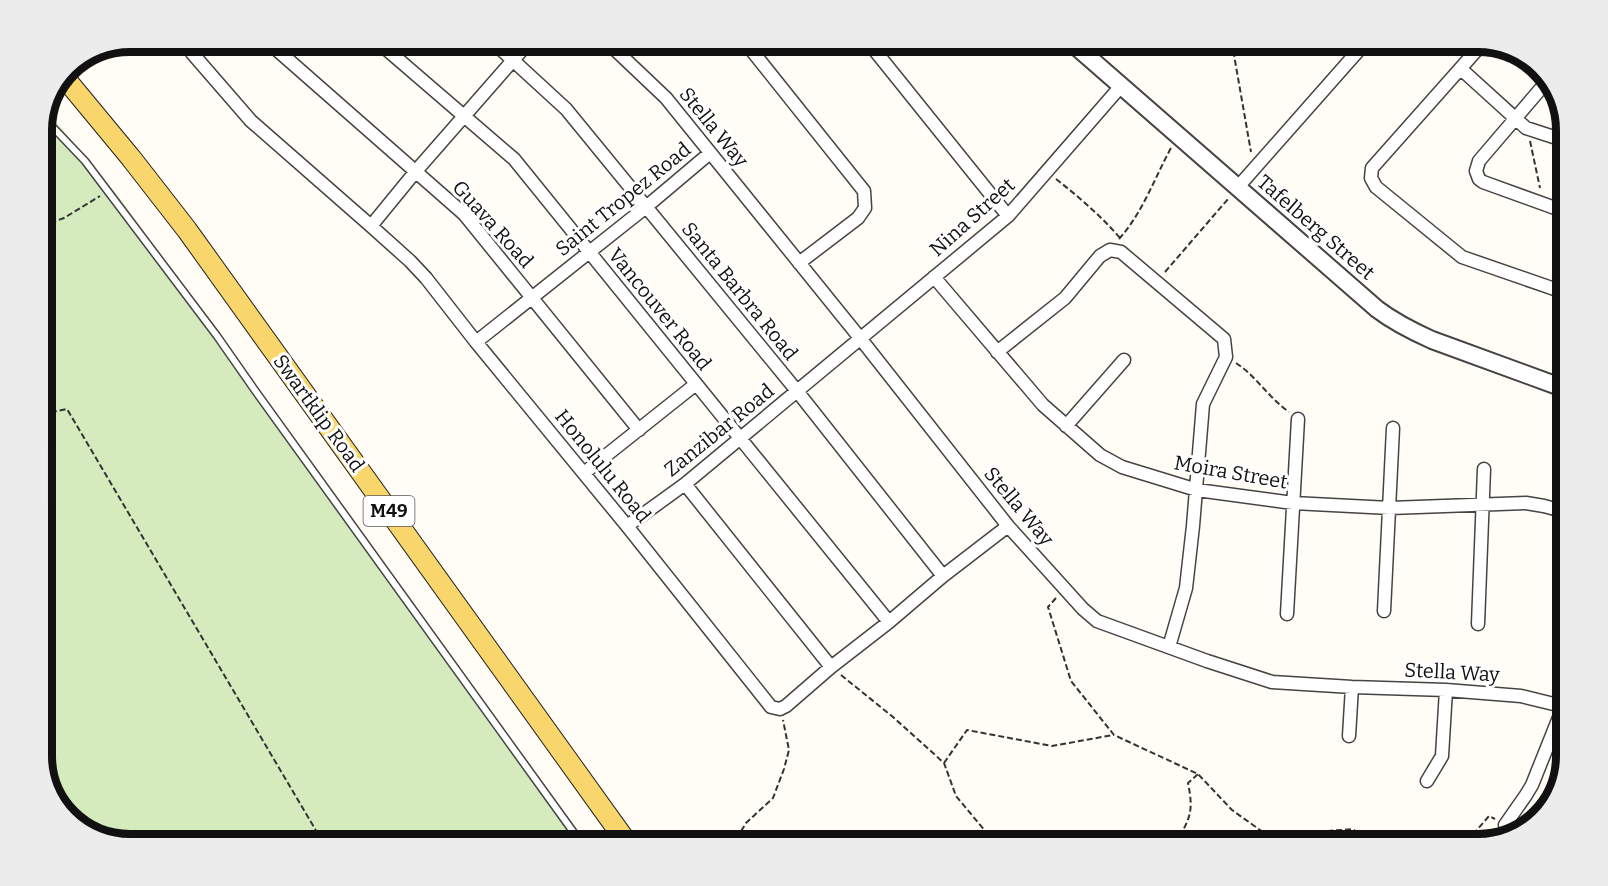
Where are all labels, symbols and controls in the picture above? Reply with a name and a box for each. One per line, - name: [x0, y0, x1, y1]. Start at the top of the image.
- street label: Stella Way: [675, 82, 754, 172]
- street label: Saint Tropez Road: [551, 137, 696, 261]
- street label: Tafelberg Street: [1252, 170, 1380, 284]
- street label: Nina Street: [925, 173, 1019, 261]
- street label: Guava Road: [447, 175, 539, 273]
- street label: Santa Barbra Road: [677, 217, 803, 365]
- street label: Vancouver Road: [603, 243, 717, 375]
- street label: Swartklip Road: [268, 350, 370, 477]
- street label: Zanzibar Road: [659, 378, 779, 481]
- street label: Honolulu Road: [550, 405, 656, 528]
- street label: Moira Street: [1173, 450, 1289, 494]
- street label: Stella Way: [979, 462, 1059, 551]
- road number: M49: [364, 496, 414, 526]
- street label: Stella Way: [1404, 658, 1501, 687]

